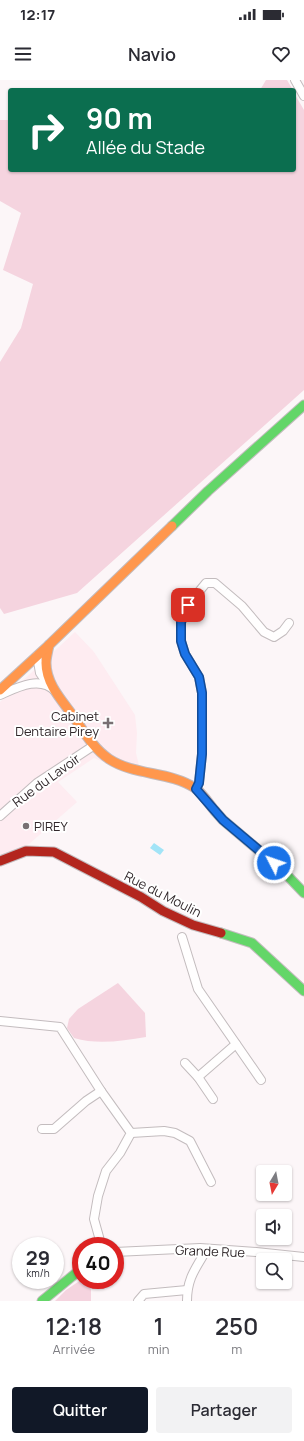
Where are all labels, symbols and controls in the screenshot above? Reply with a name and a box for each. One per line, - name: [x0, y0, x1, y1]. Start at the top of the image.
- text: 12:17: [20, 4, 55, 25]
- text: Navio: [128, 42, 176, 66]
- icon: menu: [12, 43, 34, 65]
- icon: heart: [270, 43, 292, 65]
- text: 90 m: [86, 99, 153, 137]
- icon: right: [20, 104, 72, 156]
- text: Allée du Stade: [86, 135, 205, 159]
- pin: [171, 588, 205, 622]
- icon: arrive: [177, 594, 199, 616]
- place label: Cabinet Dentaire Pirey: [15, 707, 99, 740]
- marker: Cabinet Dentaire Pirey: [102, 717, 114, 729]
- street label: Rue du Lavoir: [9, 749, 84, 811]
- place label: PIREY: [34, 817, 68, 835]
- marker: PIREY: [21, 821, 31, 831]
- position arrow: [253, 842, 295, 884]
- street label: Rue du Moulin: [121, 867, 205, 921]
- north arrow: [256, 1165, 292, 1201]
- map controls: [256, 1165, 292, 1289]
- button: sound: [256, 1209, 292, 1245]
- speed limit sign: 40: [72, 1237, 124, 1289]
- street label: Grande Rue: [175, 1241, 246, 1261]
- text: 29: [26, 1244, 50, 1271]
- button: search: [256, 1253, 292, 1289]
- text: km/h: [26, 1266, 50, 1280]
- text: 12:18: [46, 1309, 102, 1342]
- text: 1: [153, 1309, 164, 1342]
- text: 250: [215, 1309, 258, 1342]
- text: Arrivée: [53, 1340, 95, 1358]
- text: min: [148, 1340, 169, 1358]
- text: m: [231, 1340, 242, 1358]
- button: Quitter: [12, 1387, 148, 1433]
- button: Partager: [156, 1387, 292, 1433]

